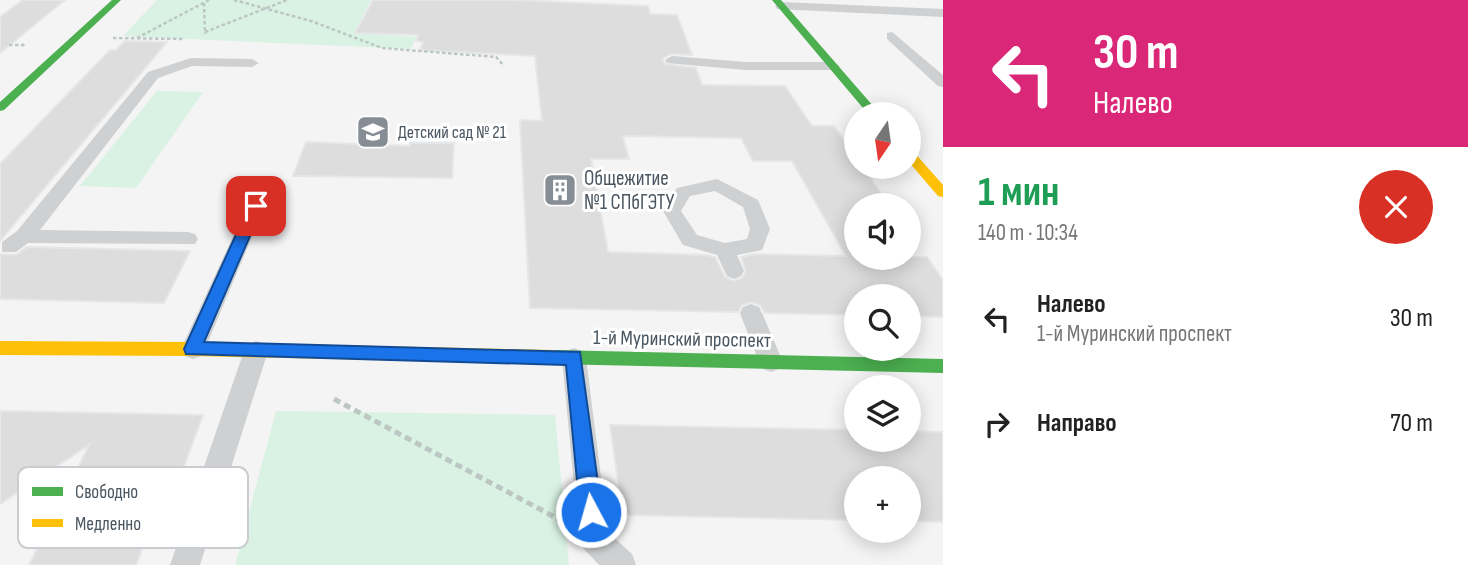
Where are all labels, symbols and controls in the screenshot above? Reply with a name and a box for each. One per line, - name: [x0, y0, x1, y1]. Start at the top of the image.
- text: 30 m: [1093, 24, 1178, 83]
- icon: left: [978, 28, 1069, 119]
- text: Налево: [1093, 84, 1173, 123]
- north arrow: [844, 102, 920, 178]
- map controls: [844, 102, 921, 543]
- school or university icon: Детский сад № 21: [354, 113, 392, 151]
- place label: Детский сад № 21: [398, 122, 507, 143]
- place label: Общежитие №1 СПбГЭТУ: [584, 166, 674, 215]
- text: 1 мин: [978, 167, 1059, 218]
- button: close: [1359, 170, 1433, 244]
- building icon: Общежитие №1 СПбГЭТУ: [541, 171, 579, 209]
- pin: [226, 176, 286, 236]
- icon: arrive: [237, 187, 275, 225]
- button: sound: [844, 193, 921, 270]
- text: 140 m · 10:34: [978, 219, 1078, 247]
- button: search: [844, 284, 921, 361]
- text: Налево: [1037, 289, 1106, 320]
- icon: left: [978, 300, 1016, 338]
- text: 30 m: [1390, 303, 1433, 334]
- text: 1-й Муринский проспект: [1037, 320, 1232, 348]
- street label: 1-й Муринский проспект: [593, 325, 771, 353]
- button: layers: [844, 375, 921, 452]
- icon: right: [978, 405, 1016, 443]
- text: Направо: [1037, 408, 1116, 439]
- text: 70 m: [1390, 408, 1433, 439]
- button: +: [844, 466, 921, 543]
- legend: [18, 467, 248, 548]
- position arrow: [554, 475, 628, 549]
- text: Свободно: [75, 481, 138, 504]
- text: Медленно: [75, 513, 141, 536]

